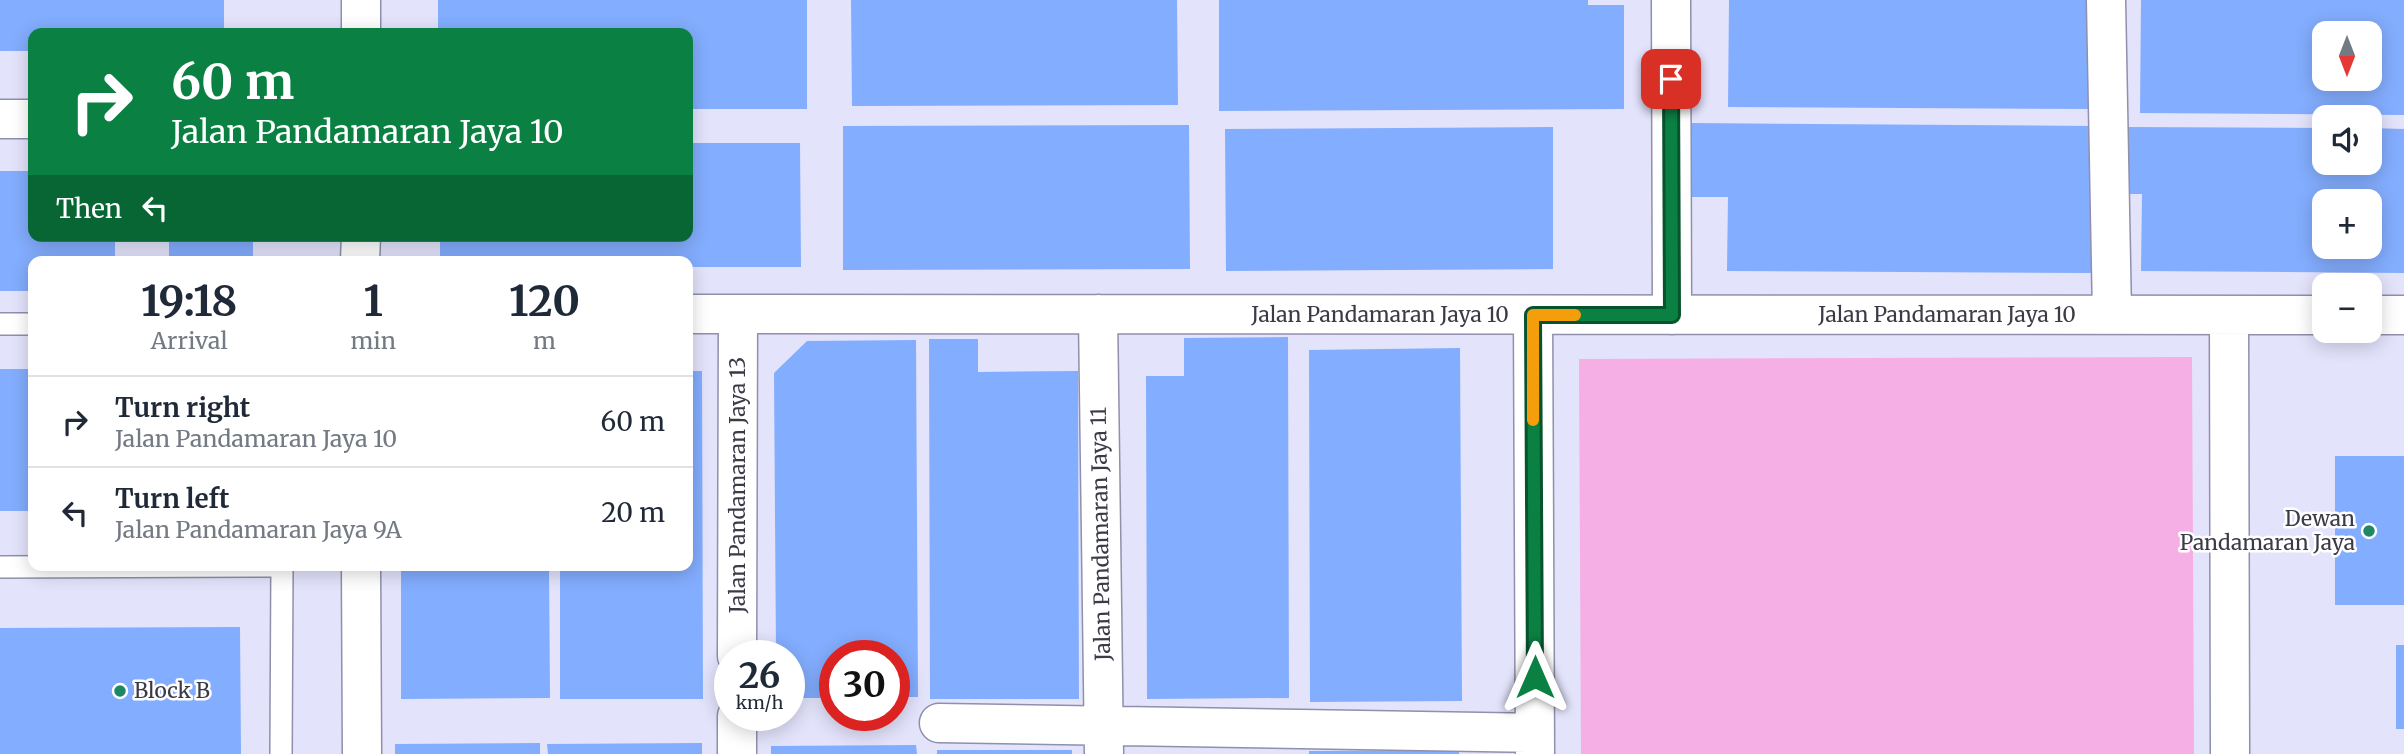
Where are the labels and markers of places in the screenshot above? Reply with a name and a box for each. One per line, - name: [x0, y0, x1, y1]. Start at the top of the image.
- pin: [1641, 49, 1701, 109]
- place label: Dewan Pandamaran Jaya: [2180, 505, 2355, 556]
- marker: Dewan Pandamaran Jaya: [2361, 523, 2377, 539]
- place label: Block B: [134, 677, 210, 704]
- marker: Block B: [112, 683, 128, 699]

